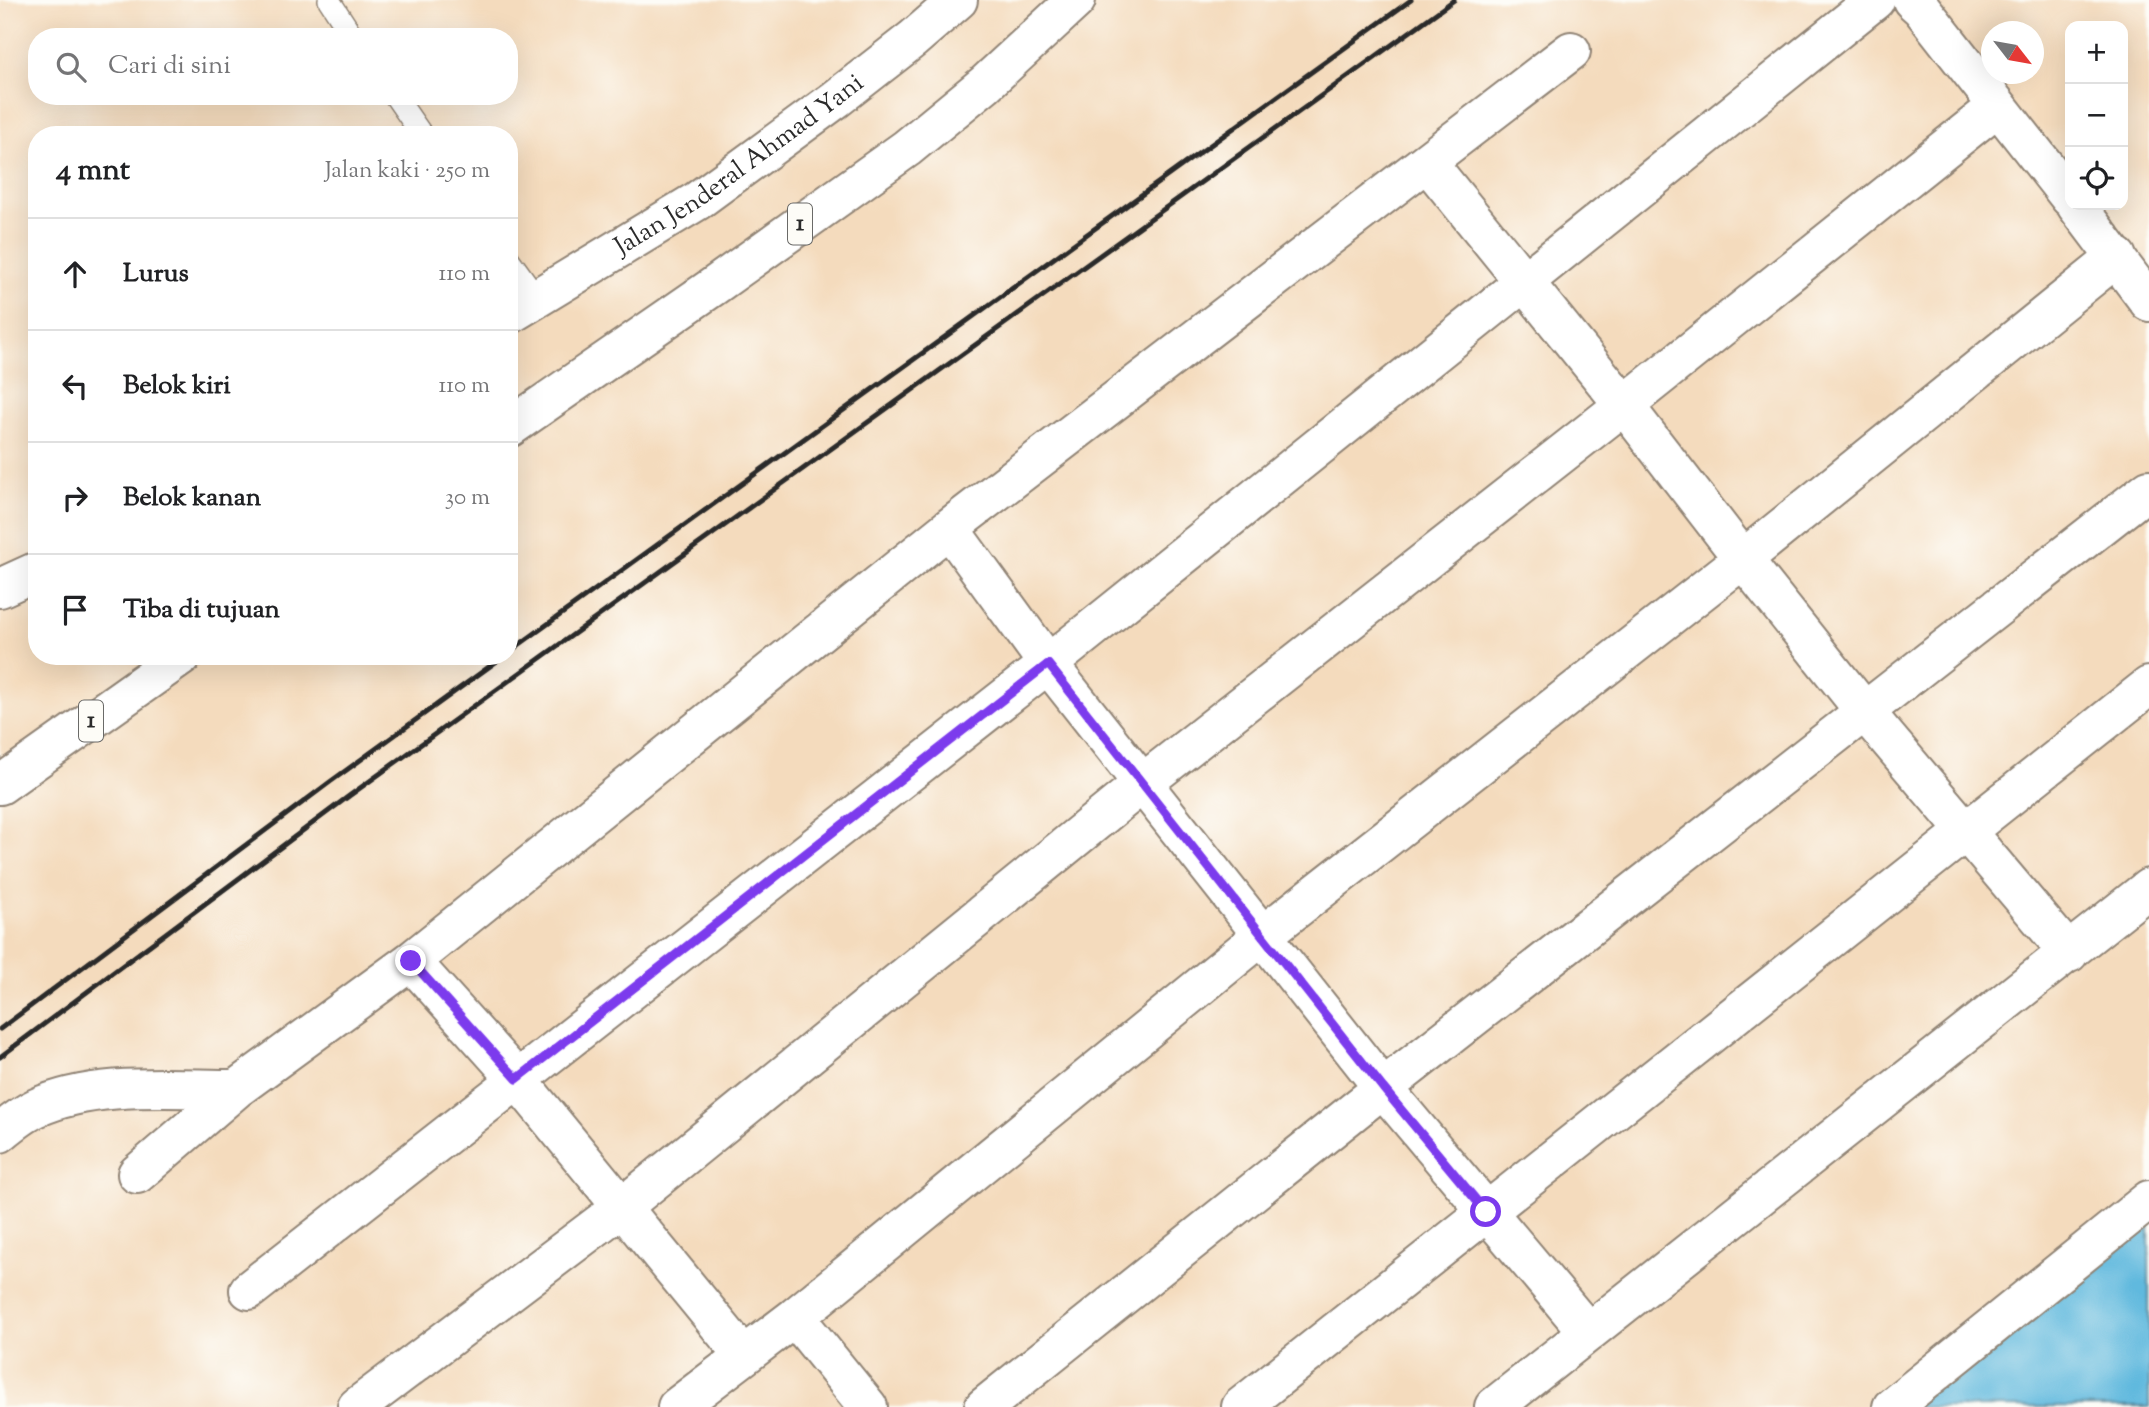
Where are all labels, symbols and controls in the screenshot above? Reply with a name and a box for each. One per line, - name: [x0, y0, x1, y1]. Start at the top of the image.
- north arrow: [1981, 21, 2044, 84]
- map controls: [2065, 21, 2128, 210]
- button: +: [2065, 21, 2128, 84]
- search box: [28, 28, 518, 105]
- icon: search: [52, 48, 90, 86]
- text: Cari di sini: [108, 48, 231, 85]
- street label: Jalan Jenderal Ahmad Yani: [606, 65, 872, 266]
- button: −: [2065, 84, 2128, 147]
- button: locate: [2065, 147, 2128, 210]
- text: 4 mnt: [56, 150, 130, 193]
- text: Jalan kaki · 250 m: [325, 155, 490, 188]
- road number: 1: [788, 204, 812, 244]
- icon: ahead: [56, 255, 94, 293]
- text: Lurus: [123, 256, 189, 293]
- text: 110 m: [439, 258, 490, 291]
- icon: left: [56, 367, 94, 405]
- text: Belok kiri: [123, 368, 231, 405]
- text: 110 m: [439, 370, 490, 403]
- icon: right: [56, 479, 94, 517]
- text: Belok kanan: [123, 480, 261, 517]
- text: 30 m: [445, 482, 490, 515]
- icon: arrive: [56, 591, 94, 629]
- text: Tiba di tujuan: [123, 592, 280, 629]
- road number: 1: [79, 700, 103, 742]
- route end: [395, 945, 426, 976]
- route start: [1470, 1196, 1501, 1227]

